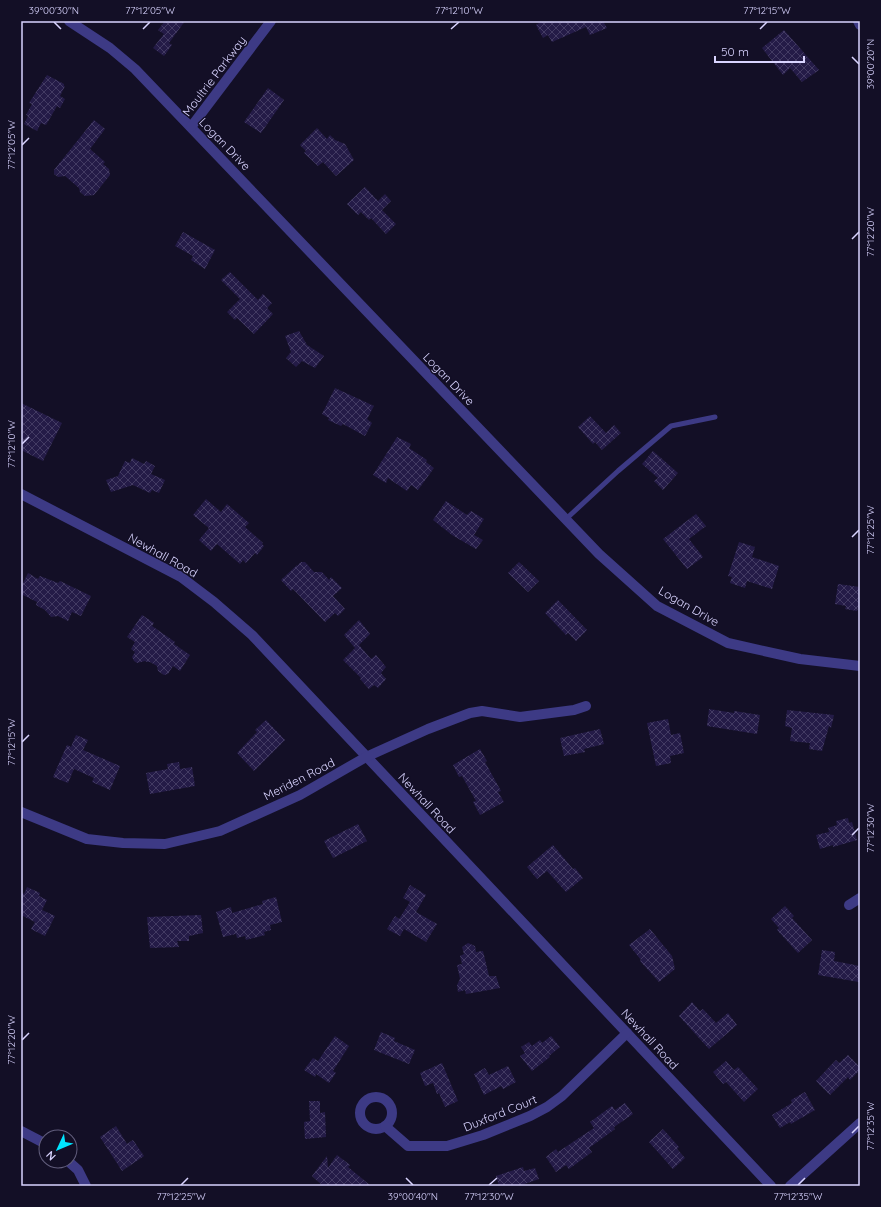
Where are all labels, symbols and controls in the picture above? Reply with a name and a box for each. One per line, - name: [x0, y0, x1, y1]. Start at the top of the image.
- text: 39°00'30"N: [29, 4, 79, 17]
- text: 77°12'05"W: [125, 4, 175, 17]
- text: 77°12'10"W: [435, 4, 483, 17]
- text: 77°12'15"W: [743, 4, 791, 17]
- street label: Moultrie Parkway: [179, 33, 249, 119]
- scale bar: [715, 38, 804, 64]
- text: 39°00'20"N: [864, 39, 877, 89]
- text: 50 m: [721, 44, 749, 59]
- street label: Logan Drive: [196, 115, 254, 174]
- text: 77°12'05"W: [5, 120, 18, 170]
- text: 77°12'20"W: [864, 207, 877, 257]
- street label: Logan Drive: [420, 350, 478, 409]
- text: 77°12'10"W: [5, 420, 18, 468]
- text: 77°12'25"W: [864, 505, 877, 555]
- street label: Newhall Road: [126, 530, 200, 580]
- street label: Logan Drive: [656, 583, 722, 629]
- text: 77°12'15"W: [5, 718, 18, 766]
- street label: Meriden Road: [261, 755, 337, 803]
- street label: Newhall Road: [395, 770, 459, 836]
- text: 77°12'30"W: [864, 803, 877, 853]
- street label: Newhall Road: [618, 1006, 682, 1072]
- text: 77°12'20"W: [5, 1015, 18, 1065]
- street label: Duxford Court: [461, 1091, 539, 1135]
- text: 77°12'35"W: [864, 1101, 877, 1150]
- north arrow: [38, 1129, 78, 1169]
- text: N: [43, 1148, 59, 1164]
- text: 77°12'25"W: [156, 1190, 206, 1203]
- text: 39°00'40"N: [388, 1190, 438, 1203]
- text: 77°12'30"W: [464, 1190, 514, 1203]
- text: 77°12'35"W: [774, 1190, 823, 1203]

